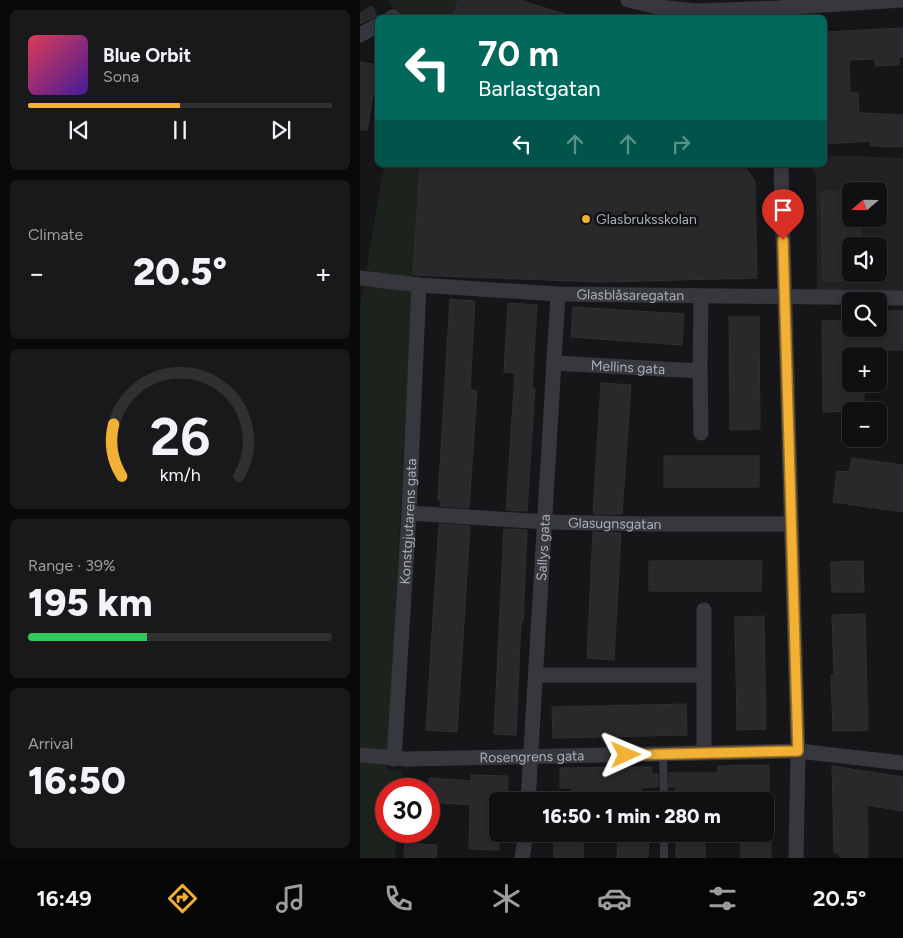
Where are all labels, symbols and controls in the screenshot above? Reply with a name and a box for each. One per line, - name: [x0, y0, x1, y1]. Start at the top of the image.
- text: 70 m: [478, 33, 559, 75]
- icon: left: [395, 35, 460, 100]
- text: Blue Orbit: [103, 44, 191, 67]
- text: Sona: [103, 67, 139, 86]
- text: Barlastgatan: [478, 75, 601, 102]
- icon: previous: [65, 116, 93, 144]
- icon: pause: [166, 116, 194, 144]
- icon: next: [267, 116, 295, 144]
- icon: left: [508, 130, 536, 158]
- icon: ahead: [561, 130, 589, 158]
- icon: ahead: [614, 130, 642, 158]
- icon: right: [667, 130, 695, 158]
- north arrow: [842, 182, 888, 228]
- map controls: [842, 182, 887, 447]
- pin: [762, 189, 804, 240]
- icon: arrive: [769, 196, 797, 224]
- place label: Glasbruksskolan: [596, 211, 697, 228]
- marker: Glasbruksskolan: [580, 213, 592, 225]
- text: Climate: [28, 225, 83, 244]
- button: sound: [842, 237, 887, 282]
- text: 20.5°: [133, 249, 227, 295]
- text: −: [28, 256, 45, 290]
- text: +: [315, 256, 332, 290]
- street label: Glasblåsaregatan: [576, 286, 684, 304]
- button: search: [842, 292, 887, 337]
- button: +: [842, 347, 887, 392]
- street label: Mellins gata: [590, 357, 666, 378]
- button: −: [842, 402, 887, 447]
- text: 26: [150, 406, 210, 468]
- street label: Konstgjutarens gata: [396, 458, 420, 585]
- text: km/h: [160, 464, 200, 485]
- street label: Sallys gata: [533, 513, 553, 581]
- street label: Glasugnsgatan: [568, 514, 662, 533]
- text: Range · 39%: [28, 556, 116, 575]
- text: 195 km: [28, 580, 152, 626]
- position arrow: [599, 728, 651, 780]
- text: Arrival: [28, 734, 73, 753]
- street label: Rosengrens gata: [479, 747, 585, 766]
- text: 16:50: [28, 758, 126, 804]
- speed limit sign: 30: [375, 778, 440, 843]
- text: 16:50 · 1 min · 280 m: [542, 805, 721, 828]
- icon: directions: [165, 881, 200, 916]
- icon: music: [273, 881, 308, 916]
- icon: phone: [381, 881, 416, 916]
- icon: climate: [489, 881, 524, 916]
- icon: car: [597, 881, 632, 916]
- icon: filters: [705, 881, 740, 916]
- text: 16:49: [37, 885, 92, 912]
- text: 20.5°: [813, 885, 866, 912]

